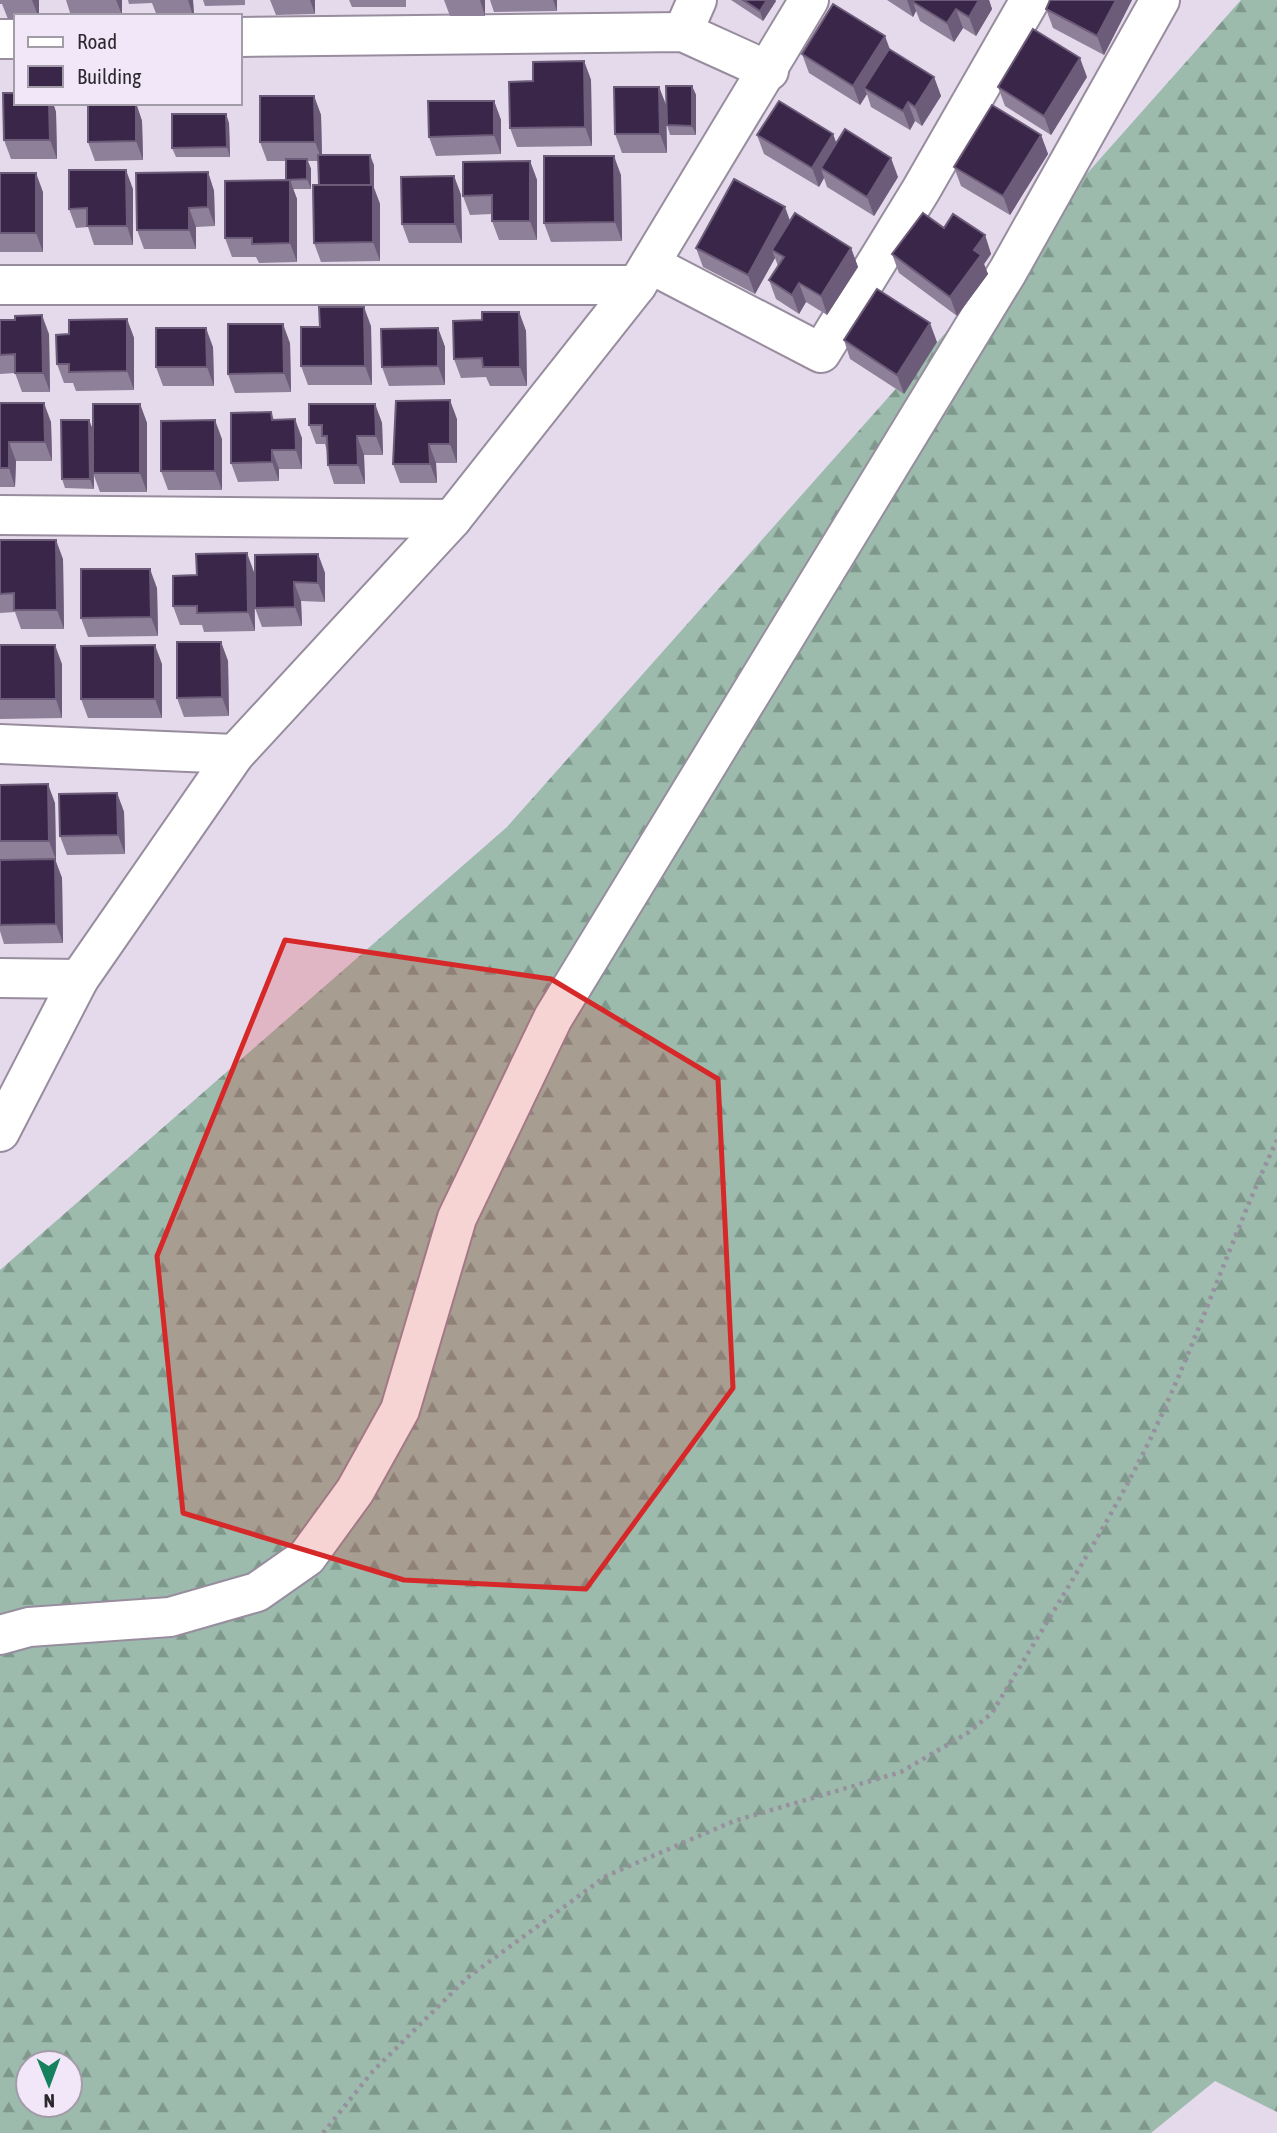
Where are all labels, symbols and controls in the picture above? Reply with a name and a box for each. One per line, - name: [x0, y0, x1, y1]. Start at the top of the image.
- legend: [14, 14, 242, 105]
- text: Road: [77, 29, 117, 53]
- text: Building: [77, 64, 141, 88]
- north arrow: [14, 2049, 84, 2119]
- text: N: [43, 2090, 55, 2112]

